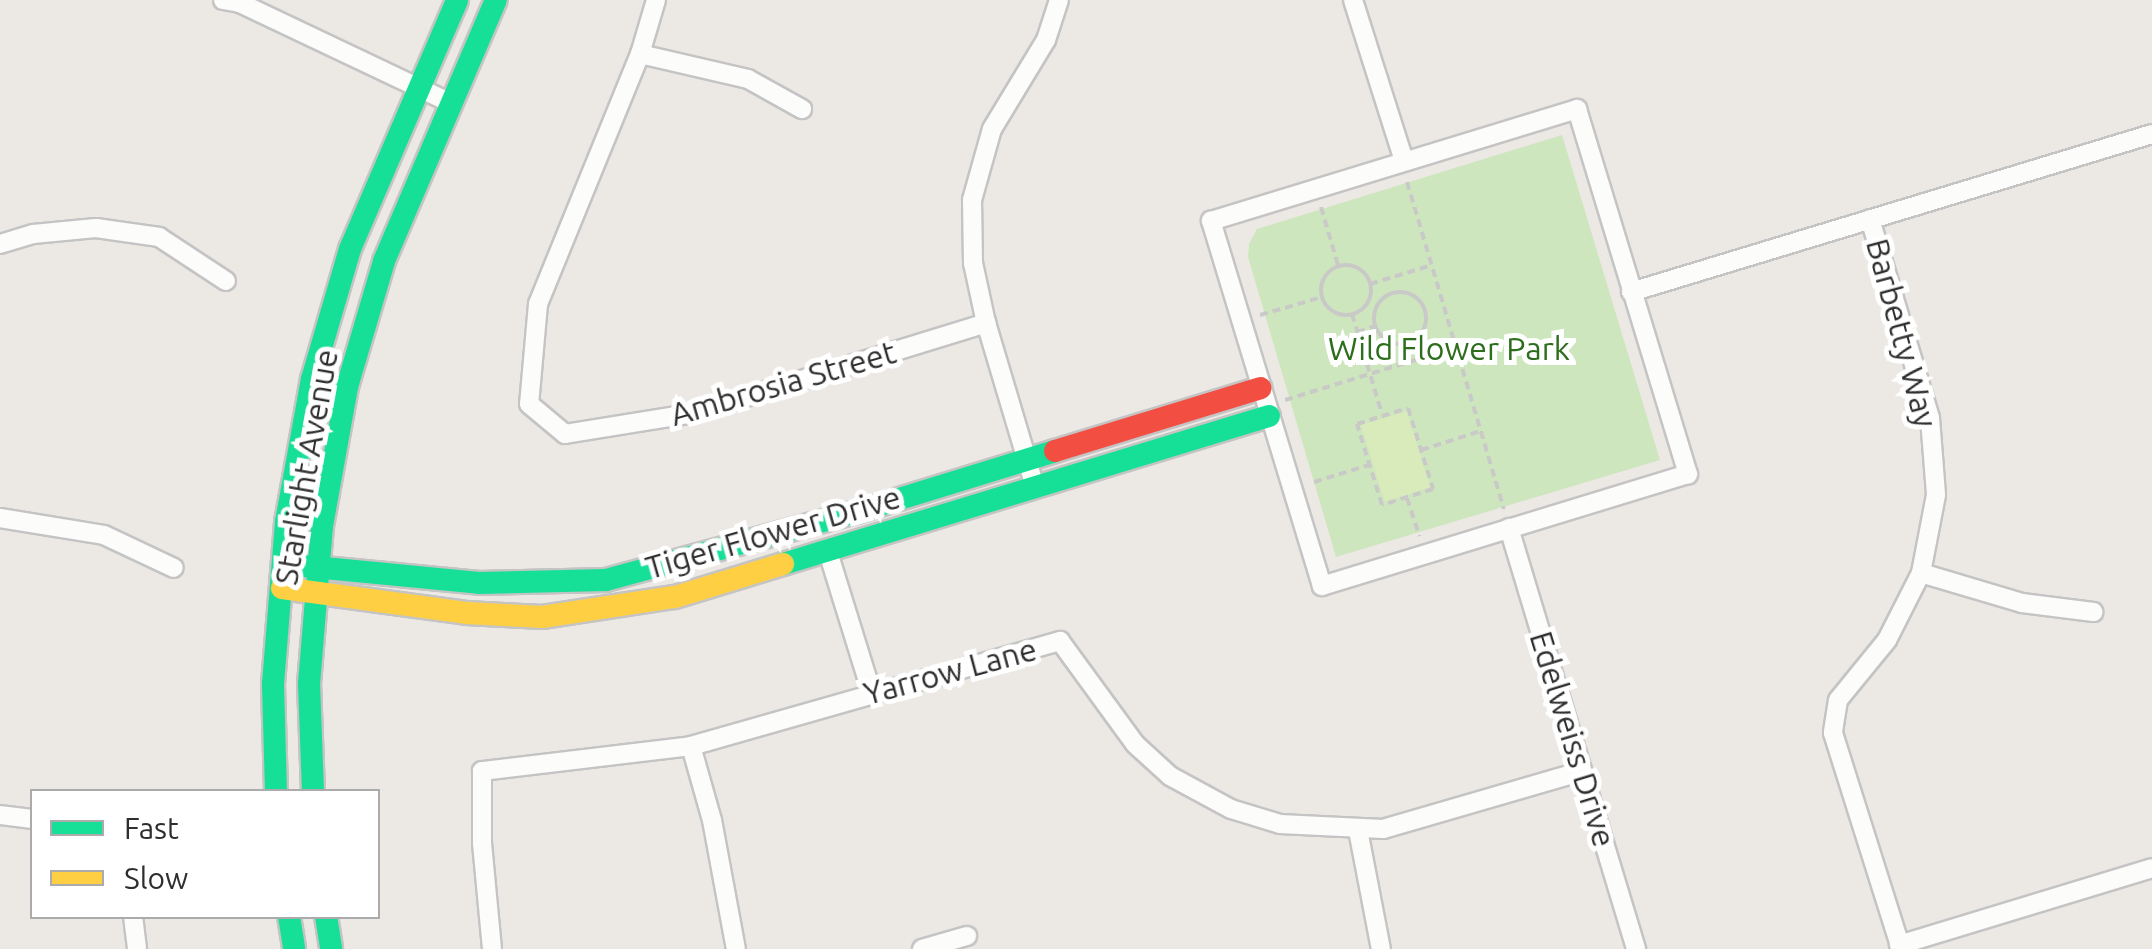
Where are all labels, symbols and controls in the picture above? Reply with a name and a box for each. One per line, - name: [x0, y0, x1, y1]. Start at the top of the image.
- street label: Barbetty Way: [1858, 234, 1946, 432]
- park label: Wild Flower Park: [1328, 329, 1570, 367]
- street label: Ambrosia Street: [666, 332, 900, 434]
- street label: Starlight Avenue: [266, 346, 346, 588]
- street label: Tiger Flower Drive: [641, 477, 905, 587]
- street label: Edelweiss Drive: [1522, 627, 1624, 851]
- street label: Yarrow Lane: [859, 629, 1041, 713]
- legend: [30, 789, 380, 919]
- text: Fast: [124, 811, 179, 845]
- text: Slow: [124, 861, 188, 895]

